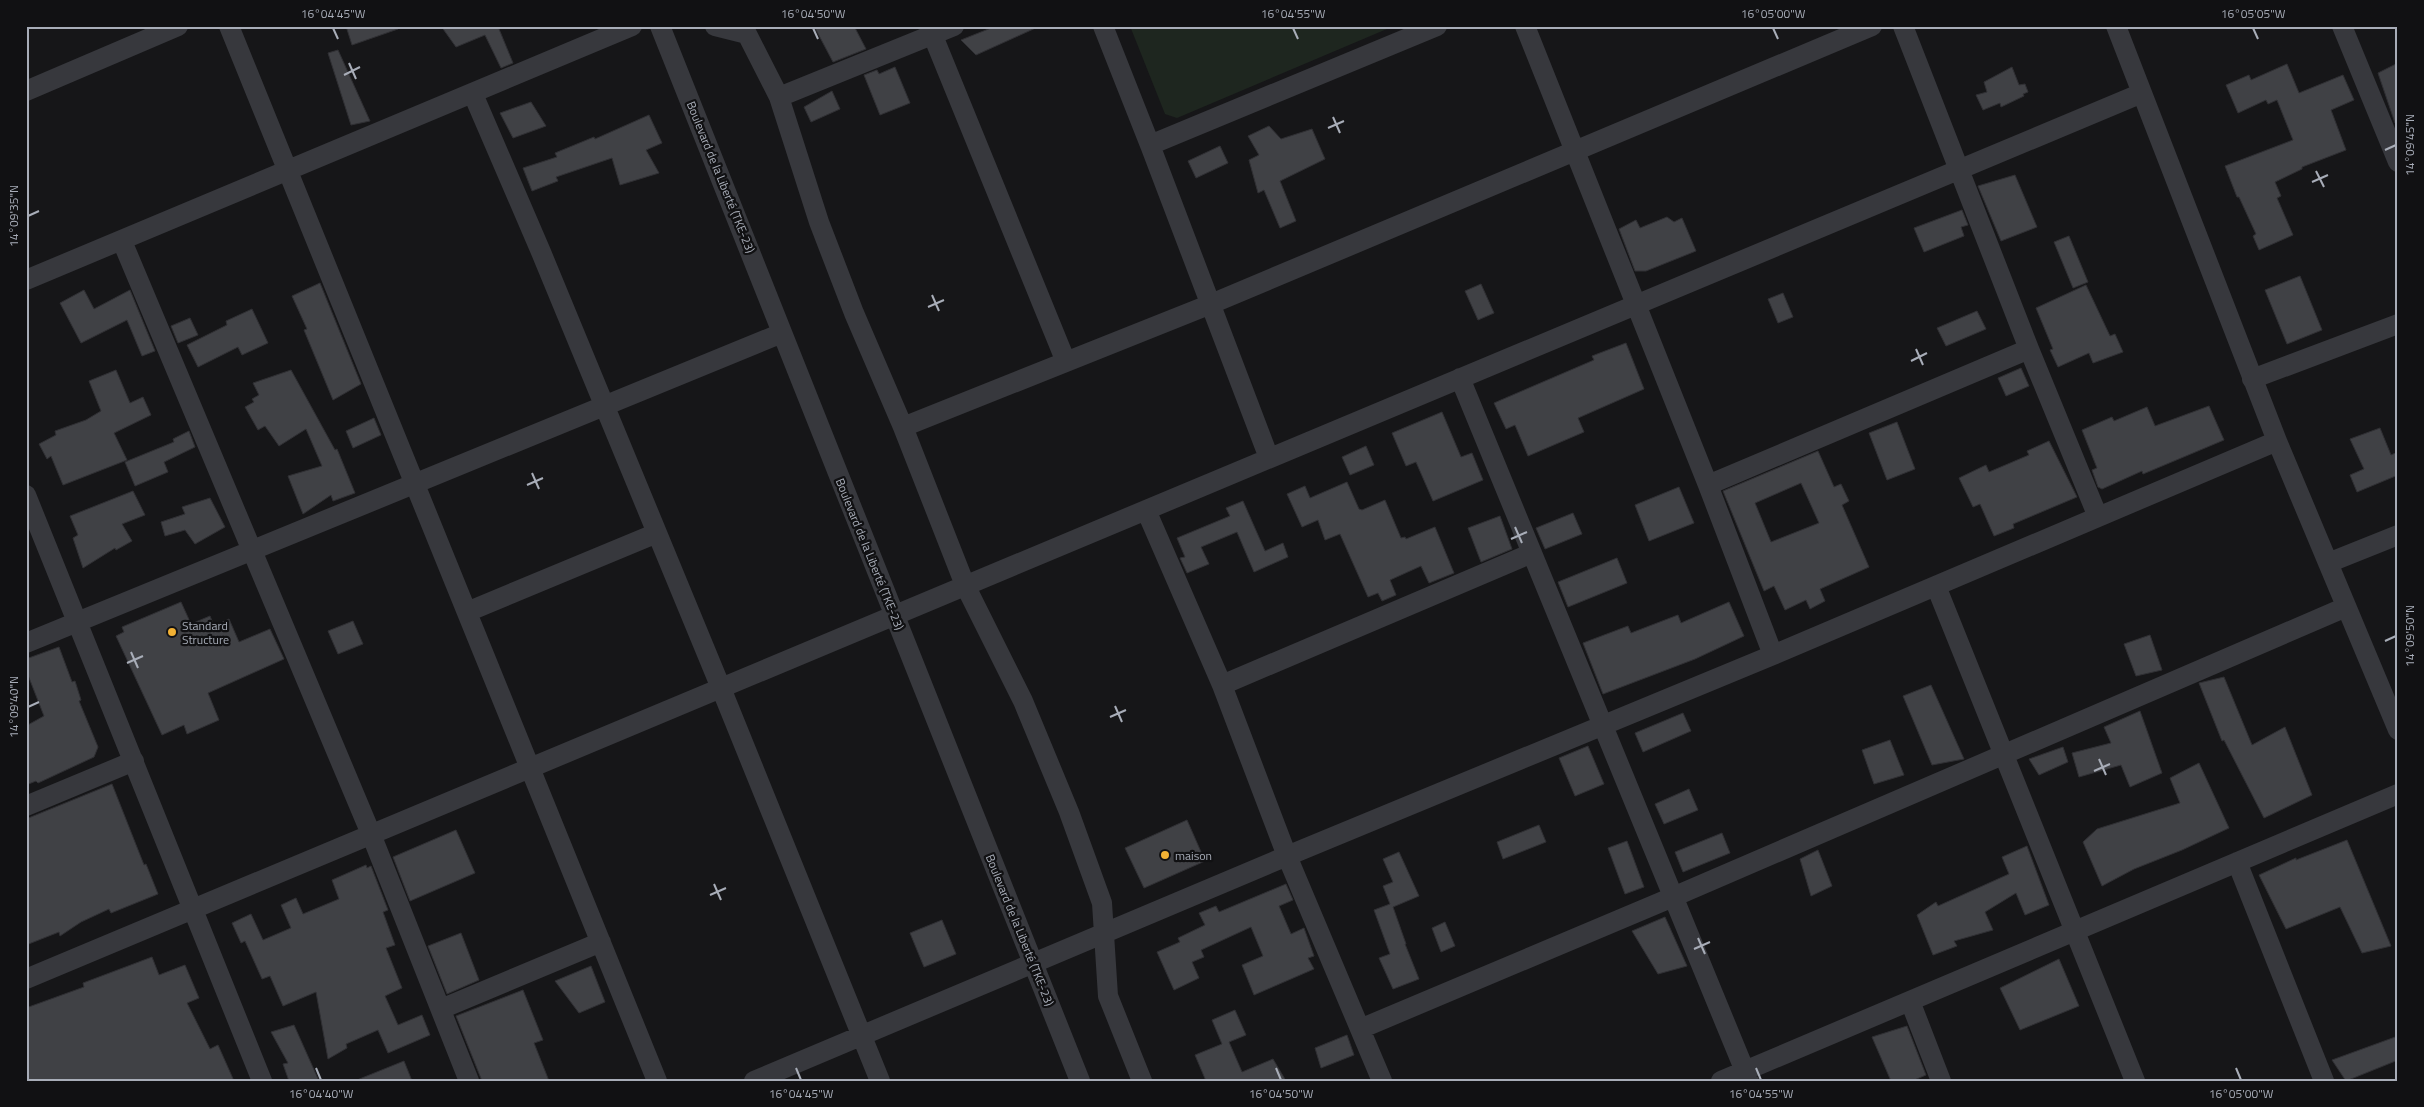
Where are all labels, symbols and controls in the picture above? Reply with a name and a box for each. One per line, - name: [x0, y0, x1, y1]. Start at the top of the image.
- text: 16°04'45"W: [301, 4, 366, 23]
- text: 16°04'50"W: [781, 4, 846, 23]
- text: 16°04'55"W: [1261, 4, 1326, 23]
- text: 16°05'00"W: [1741, 4, 1806, 23]
- text: 16°05'05"W: [2221, 4, 2286, 23]
- street label: Boulevard de la Liberté (TKE-23): [682, 98, 760, 256]
- text: 14°09'45"N: [2400, 114, 2419, 176]
- text: 14°09'35"N: [4, 185, 23, 247]
- street label: Boulevard de la Liberté (TKE-23): [831, 475, 909, 633]
- text: 14°09'50"N: [2400, 605, 2419, 667]
- place label: Standard Structure: [182, 616, 229, 649]
- marker: Standard Structure: [166, 626, 178, 638]
- text: 14°09'40"N: [4, 676, 23, 738]
- place label: maison: [1175, 846, 1212, 865]
- marker: maison: [1159, 849, 1171, 861]
- street label: Boulevard de la Liberté (TKE-23): [981, 851, 1059, 1009]
- text: 16°04'40"W: [289, 1084, 354, 1103]
- text: 16°04'45"W: [769, 1084, 834, 1103]
- text: 16°04'50"W: [1249, 1084, 1314, 1103]
- text: 16°04'55"W: [1729, 1084, 1794, 1103]
- text: 16°05'00"W: [2209, 1084, 2274, 1103]

